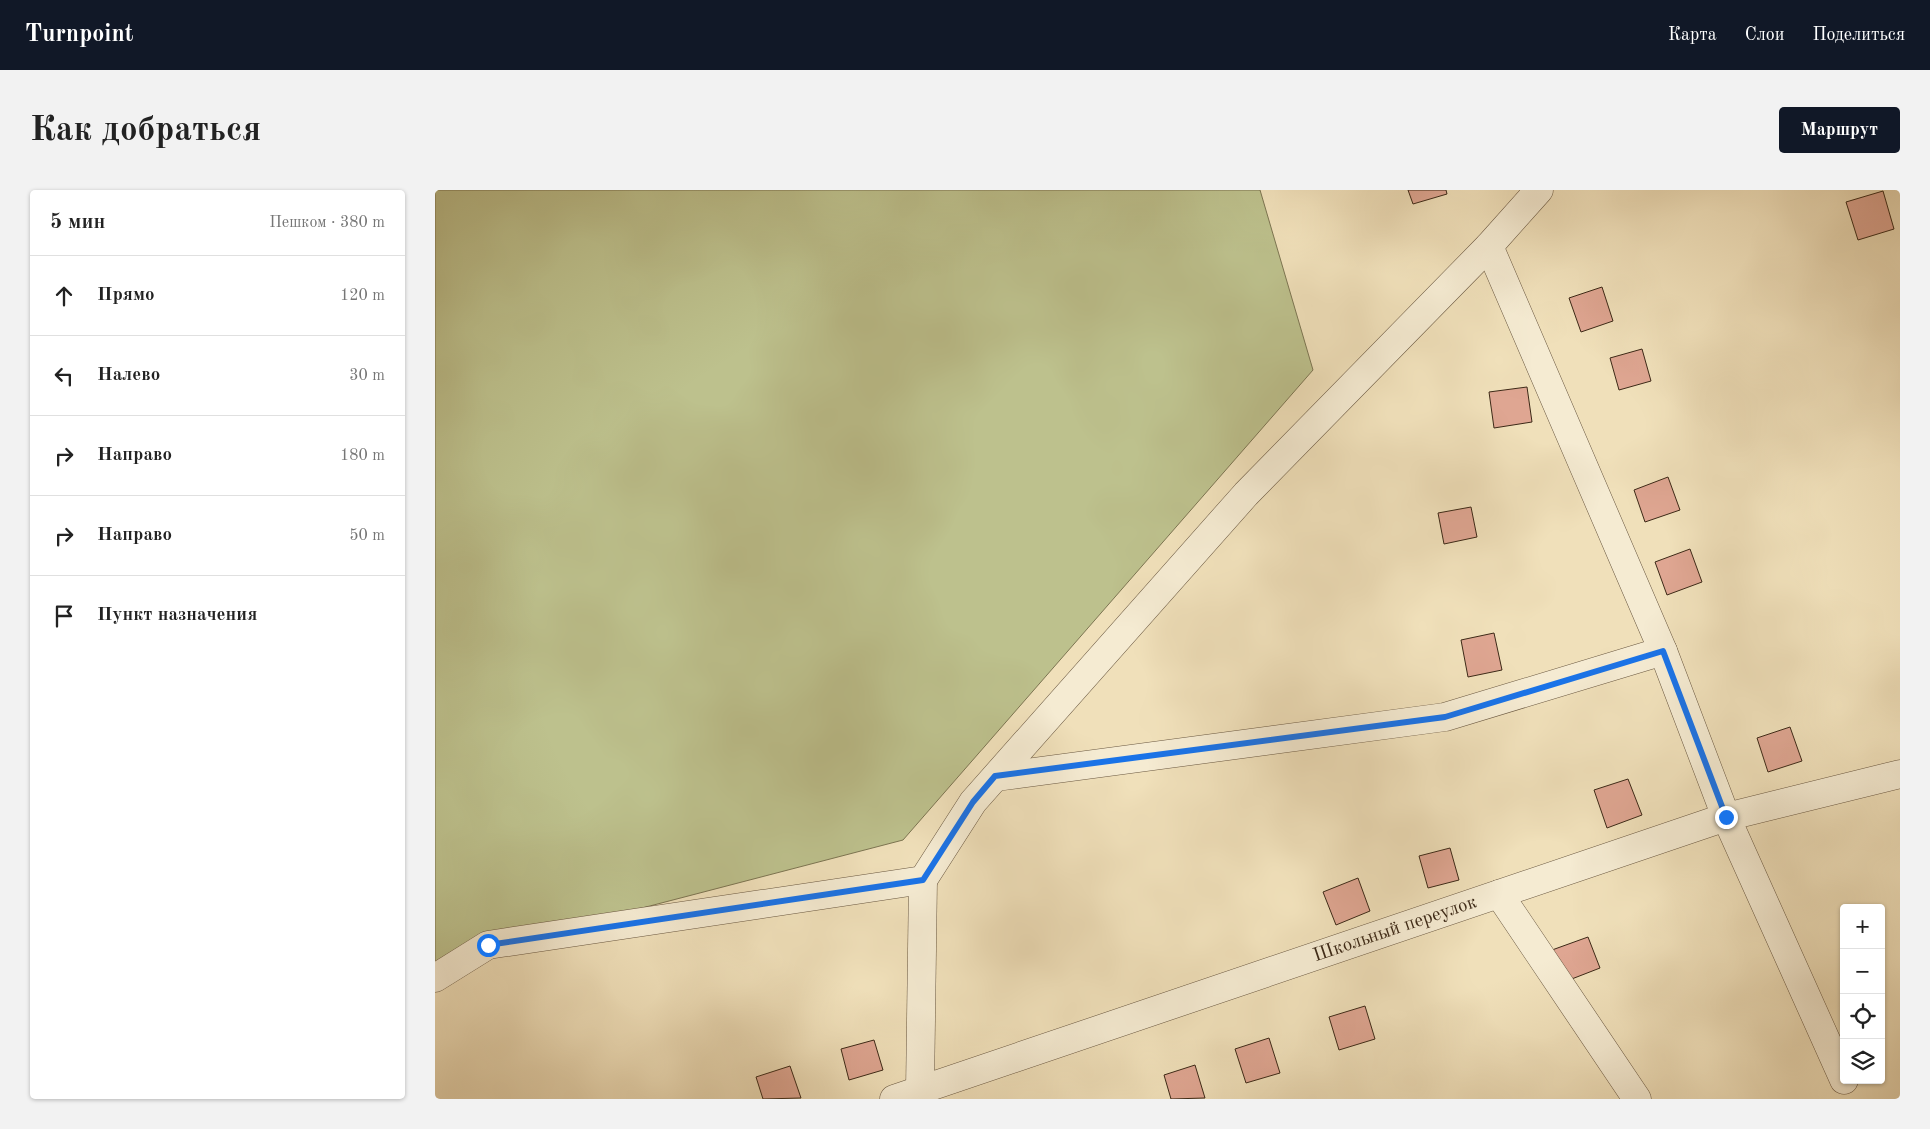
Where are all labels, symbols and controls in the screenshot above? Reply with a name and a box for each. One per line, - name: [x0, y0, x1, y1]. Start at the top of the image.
- text: Turnpoint: [25, 23, 133, 47]
- text: Карта: [1668, 26, 1717, 44]
- text: Слои: [1745, 26, 1784, 44]
- text: Поделиться: [1812, 26, 1905, 44]
- button: Маршрут: [1779, 107, 1900, 153]
- text: Как добраться: [30, 113, 261, 148]
- text: 5 мин: [50, 212, 105, 233]
- text: Пешком · 380 m: [269, 215, 385, 231]
- icon: ahead: [50, 282, 78, 310]
- text: Прямо: [97, 286, 155, 305]
- text: 120 m: [340, 288, 385, 304]
- icon: left: [50, 362, 78, 390]
- text: Налево: [97, 366, 160, 385]
- text: 30 m: [349, 368, 385, 384]
- icon: right: [50, 442, 78, 470]
- text: Направо: [97, 446, 172, 465]
- text: 180 m: [340, 448, 385, 464]
- icon: right: [50, 522, 78, 550]
- text: Направо: [97, 526, 172, 545]
- text: 50 m: [349, 528, 385, 544]
- icon: arrive: [50, 602, 78, 630]
- text: Пункт назначения: [97, 606, 257, 625]
- route end: [1715, 806, 1738, 829]
- street label: Школьный переулок: [1311, 893, 1480, 966]
- map controls: [1840, 904, 1885, 1084]
- button: +: [1840, 904, 1885, 949]
- route start: [477, 934, 500, 957]
- button: −: [1840, 949, 1885, 994]
- button: locate: [1840, 994, 1885, 1039]
- button: layers: [1840, 1039, 1885, 1084]

